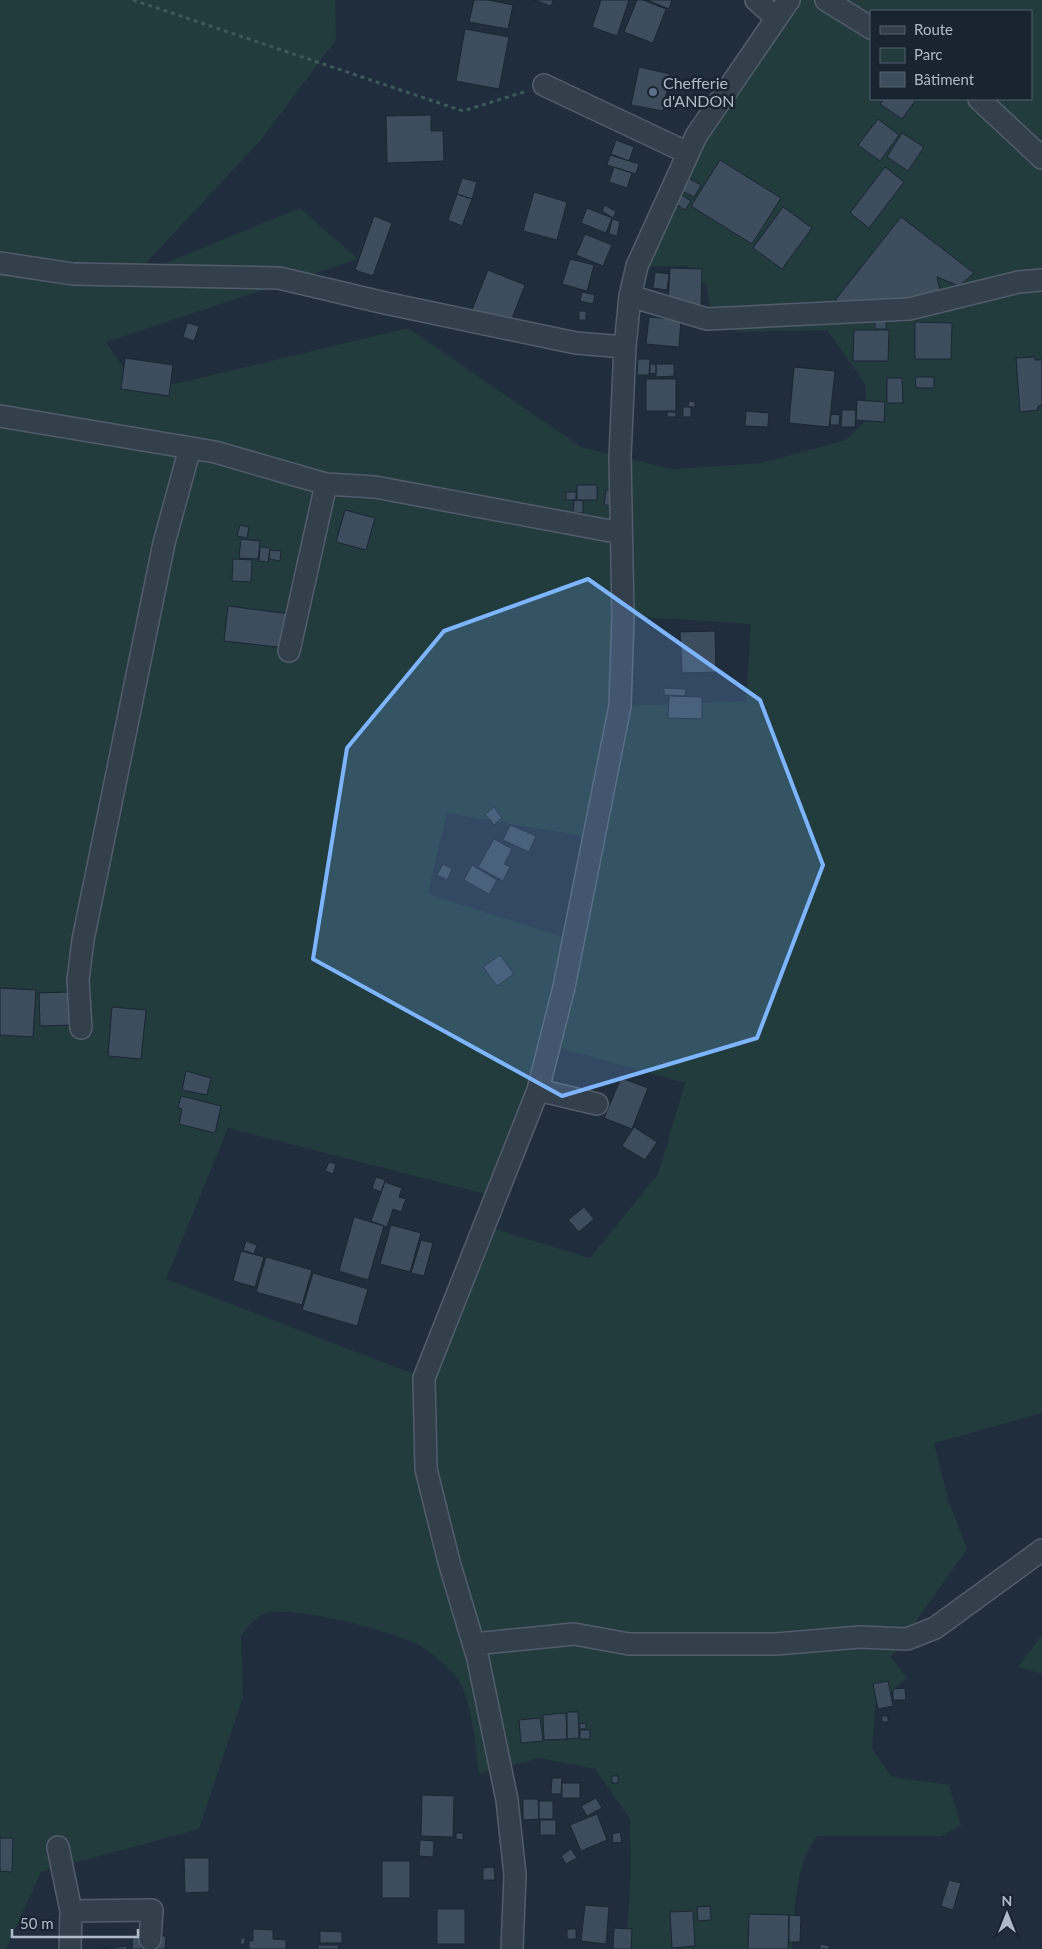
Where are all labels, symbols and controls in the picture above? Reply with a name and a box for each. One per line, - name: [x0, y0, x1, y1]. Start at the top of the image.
- legend: [870, 10, 1032, 100]
- text: Route: [914, 20, 953, 38]
- text: Parc: [914, 45, 943, 63]
- text: Bâtiment: [914, 70, 975, 88]
- place label: Chefferie d'ANDON: [663, 73, 735, 110]
- marker: Chefferie d'ANDON: [647, 86, 659, 98]
- north arrow: [982, 1889, 1032, 1939]
- text: N: [1002, 1892, 1012, 1909]
- scale bar: [12, 1906, 139, 1938]
- text: 50 m: [20, 1914, 54, 1932]

